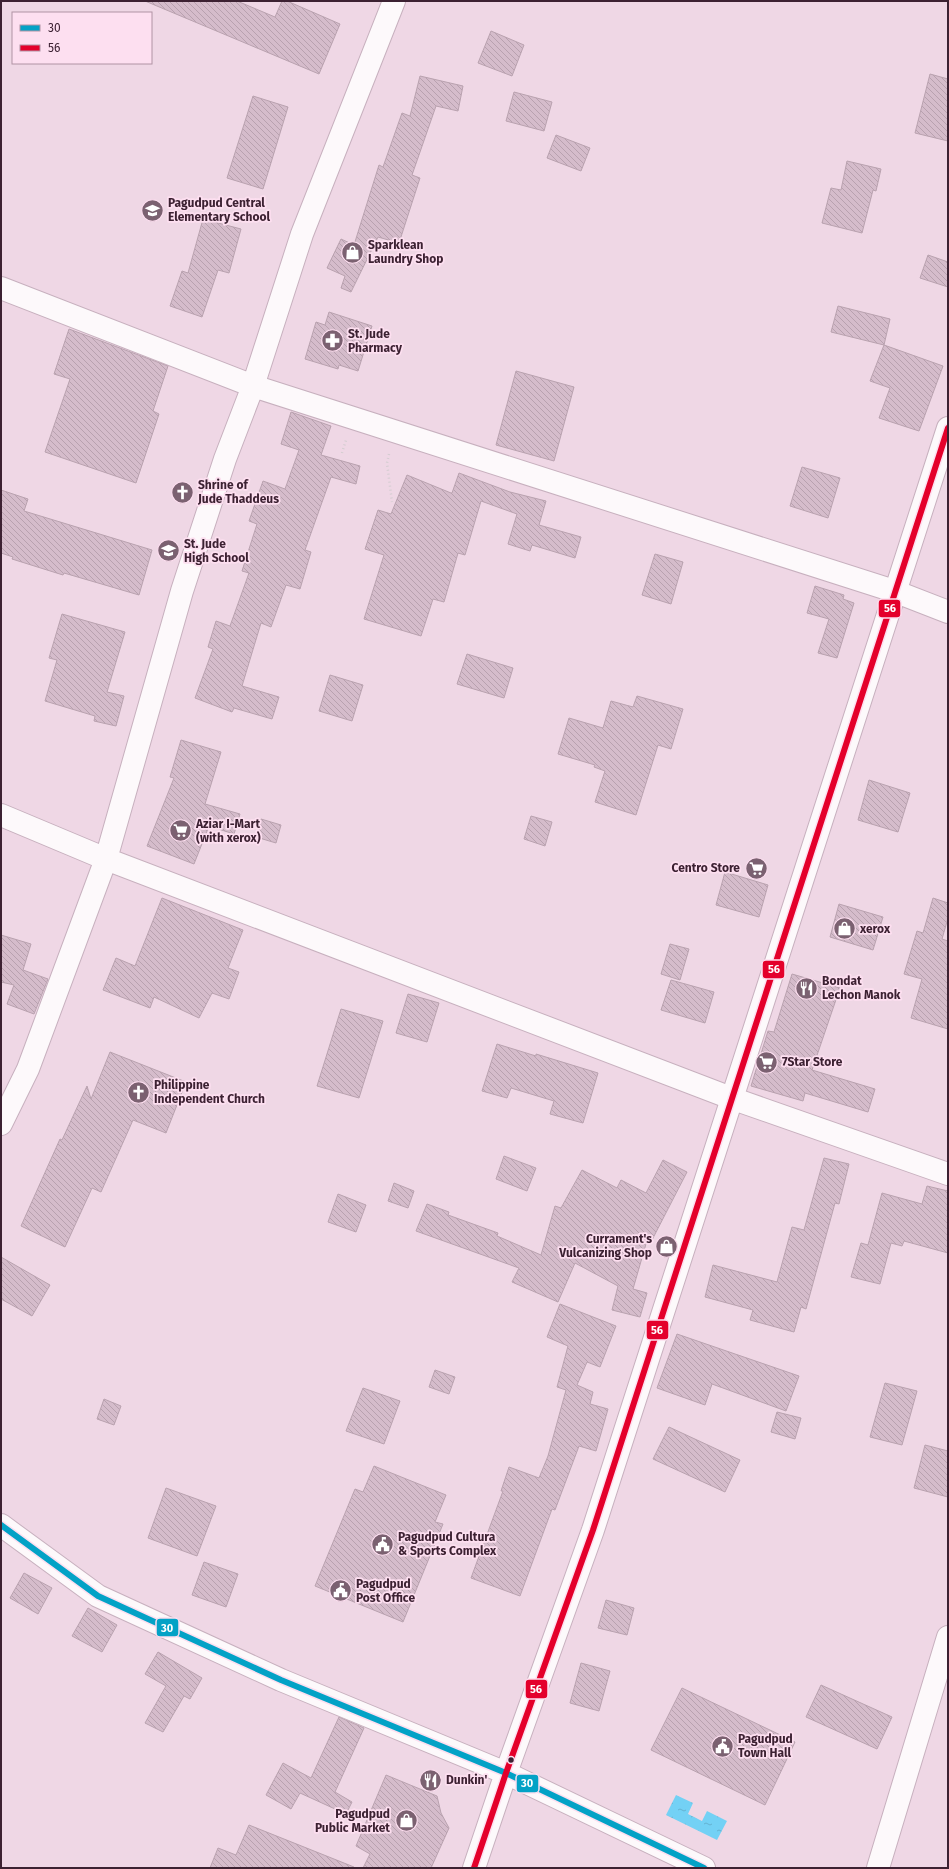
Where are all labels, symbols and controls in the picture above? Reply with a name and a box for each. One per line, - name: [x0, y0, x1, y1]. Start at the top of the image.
- legend: [12, 12, 152, 64]
- text: 30: [48, 21, 61, 35]
- text: 56: [48, 41, 60, 55]
- place label: Pagudpud Central Elementary School: [168, 196, 271, 224]
- school or university icon: Pagudpud Central Elementary School: [139, 197, 165, 223]
- place label: Sparklean Laundry Shop: [368, 238, 443, 266]
- shop icon: Sparklean Laundry Shop: [339, 239, 365, 265]
- place label: St. Jude Pharmacy: [348, 327, 403, 355]
- pharmacy icon: St. Jude Pharmacy: [320, 328, 346, 354]
- place label: Shrine of Jude Thaddeus: [197, 478, 279, 506]
- church icon: Shrine of Jude Thaddeus: [169, 479, 195, 505]
- place label: St. Jude High School: [184, 537, 249, 565]
- school or university icon: St. Jude High School: [155, 538, 181, 564]
- line badge: 56: [878, 599, 901, 618]
- text: 56: [884, 602, 896, 615]
- place label: Aziar I-Mart (with xerox): [195, 817, 261, 845]
- supermarket icon: Aziar I-Mart (with xerox): [168, 818, 194, 844]
- supermarket icon: Centro Store: [743, 855, 769, 881]
- place label: Centro Store: [671, 861, 740, 875]
- shop icon: xerox: [831, 916, 857, 942]
- place label: xerox: [859, 922, 891, 936]
- line badge: 56: [762, 960, 785, 979]
- text: 56: [768, 963, 780, 976]
- place label: Bondat Lechon Manok: [822, 974, 901, 1002]
- restaurant icon: Bondat Lechon Manok: [793, 975, 819, 1001]
- supermarket icon: 7Star Store: [754, 1049, 780, 1075]
- place label: 7Star Store: [782, 1055, 843, 1069]
- place label: Philippine Independent Church: [154, 1078, 265, 1106]
- church icon: Philippine Independent Church: [125, 1079, 151, 1105]
- place label: Currament's Vulcanizing Shop: [558, 1232, 652, 1260]
- shop icon: Currament's Vulcanizing Shop: [654, 1233, 680, 1259]
- line badge: 56: [646, 1320, 669, 1340]
- text: 56: [651, 1324, 663, 1337]
- place label: Pagudpud Cultura & Sports Complex: [398, 1530, 497, 1558]
- public building icon: Pagudpud Cultura & Sports Complex: [369, 1531, 395, 1557]
- place label: Pagudpud Post Office: [356, 1577, 415, 1605]
- public building icon: Pagudpud Post Office: [328, 1578, 354, 1604]
- line badge: 30: [156, 1618, 179, 1637]
- text: 30: [160, 1622, 174, 1635]
- line badge: 56: [525, 1679, 548, 1699]
- text: 56: [530, 1683, 542, 1696]
- place label: Pagudpud Town Hall: [738, 1732, 793, 1760]
- public building icon: Pagudpud Town Hall: [710, 1733, 736, 1759]
- unlabelled marker: [506, 1755, 516, 1765]
- restaurant icon: Dunkin': [417, 1767, 443, 1793]
- place label: Dunkin': [446, 1773, 487, 1787]
- line badge: 30: [516, 1774, 539, 1793]
- text: 30: [520, 1777, 534, 1790]
- place label: Pagudpud Public Market: [315, 1807, 390, 1835]
- shop icon: Pagudpud Public Market: [393, 1808, 419, 1834]

